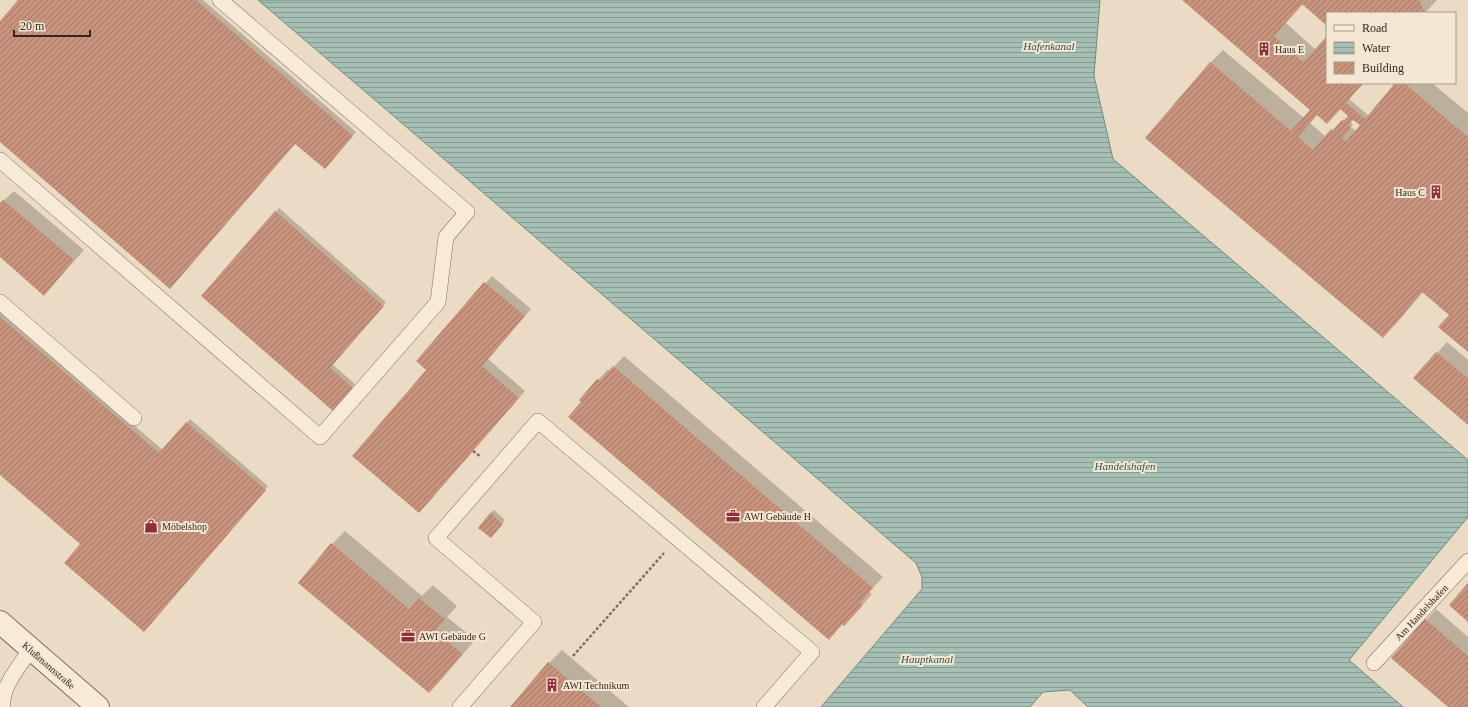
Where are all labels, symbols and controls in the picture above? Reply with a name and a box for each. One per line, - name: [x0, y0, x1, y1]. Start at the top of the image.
- scale bar: [14, 12, 90, 38]
- legend: [1326, 12, 1456, 84]
- text: 20 m: [20, 19, 45, 33]
- text: Road: [1362, 21, 1387, 35]
- water label: Hafenkanal: [1022, 40, 1075, 52]
- building icon: Haus E: [1256, 41, 1272, 57]
- text: Water: [1362, 41, 1390, 55]
- place label: Haus E: [1275, 44, 1304, 55]
- text: Building: [1362, 61, 1404, 75]
- building icon: Haus C: [1428, 184, 1444, 200]
- place label: Haus C: [1395, 187, 1425, 198]
- water label: Handelshafen: [1093, 460, 1156, 472]
- office icon: AWI Gebäude H: [725, 508, 741, 524]
- place label: AWI Gebäude H: [744, 511, 811, 522]
- shop icon: Möbelshop: [143, 518, 159, 534]
- place label: Möbelshop: [162, 521, 207, 532]
- street label: Am Handelshafen: [1393, 582, 1450, 643]
- office icon: AWI Gebäude G: [400, 628, 416, 644]
- place label: AWI Gebäude G: [419, 631, 486, 642]
- street label: Klußmannstraße: [20, 640, 78, 692]
- water label: Hauptkanal: [900, 653, 953, 665]
- building icon: AWI Technikum: [544, 677, 560, 693]
- place label: AWI Technikum: [563, 680, 630, 691]

